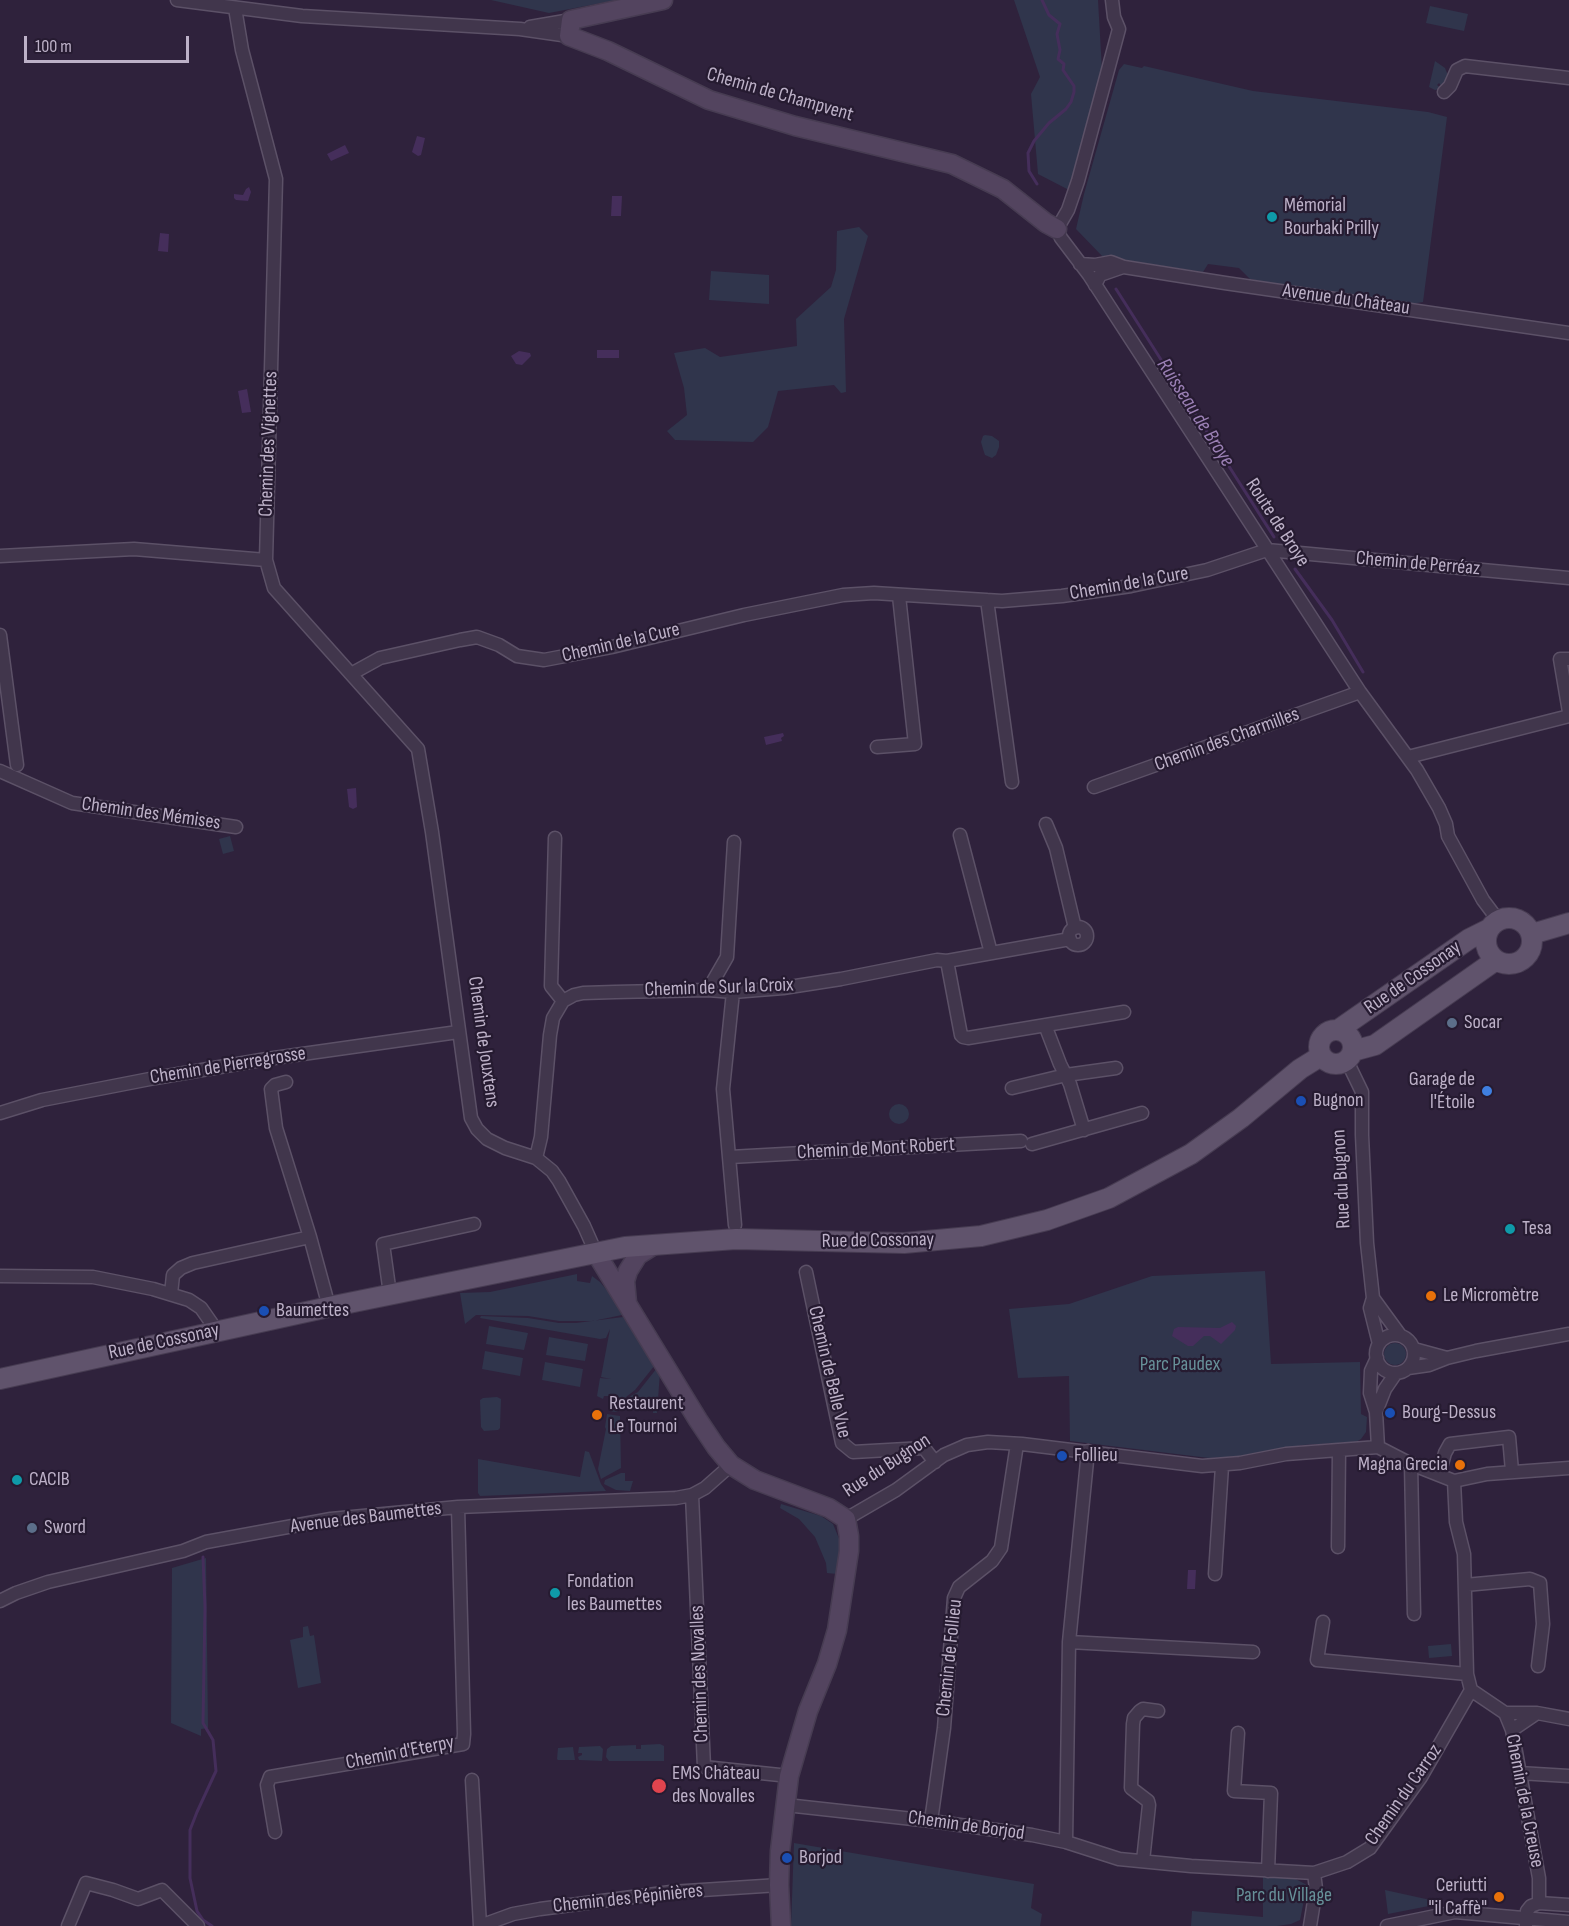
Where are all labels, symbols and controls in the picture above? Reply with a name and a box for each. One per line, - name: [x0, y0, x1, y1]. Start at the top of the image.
- scale bar: [27, 24, 192, 62]
- text: 100 m: [35, 36, 72, 57]
- street label: Chemin de Champvent: [704, 63, 856, 127]
- place label: Mémorial Bourbaki Prilly: [1284, 194, 1379, 241]
- marker: Mémorial Bourbaki Prilly: [1265, 210, 1279, 224]
- street label: Avenue du Château: [1281, 279, 1411, 321]
- water label: Ruisseau de Broye: [1151, 354, 1239, 472]
- street label: Chemin des Vignettes: [254, 371, 284, 517]
- street label: Route de Broye: [1240, 474, 1314, 572]
- street label: Chemin de Perréaz: [1355, 547, 1481, 581]
- street label: Chemin de la Cure: [1068, 562, 1190, 606]
- street label: Chemin de la Cure: [560, 618, 682, 668]
- street label: Chemin des Charmilles: [1151, 703, 1303, 777]
- street label: Chemin des Mémises: [80, 792, 222, 836]
- street label: Rue de Cossonay: [1360, 936, 1466, 1020]
- street label: Chemin de Sur la Croix: [644, 973, 794, 1003]
- street label: Chemin de Jouxtens: [462, 975, 504, 1109]
- place label: Socar: [1464, 1011, 1502, 1035]
- marker: Socar: [1445, 1016, 1459, 1030]
- street label: Chemin de Pierregrosse: [148, 1042, 308, 1090]
- place label: Garage de l'Étoile: [1409, 1068, 1475, 1115]
- marker: Garage de l'Étoile: [1480, 1084, 1494, 1098]
- place label: Bugnon: [1313, 1089, 1364, 1113]
- marker: Bugnon: [1294, 1094, 1308, 1108]
- street label: Rue du Bugnon: [1327, 1129, 1357, 1229]
- street label: Chemin de Mont Robert: [796, 1133, 956, 1165]
- place label: Tesa: [1522, 1217, 1552, 1241]
- marker: Tesa: [1503, 1222, 1517, 1236]
- street label: Rue de Cossonay: [822, 1228, 934, 1254]
- place label: Le Micromètre: [1443, 1284, 1539, 1308]
- marker: Le Micromètre: [1424, 1289, 1438, 1303]
- place label: Baumettes: [276, 1299, 349, 1323]
- marker: Baumettes: [257, 1304, 271, 1318]
- street label: Chemin de Belle Vue: [802, 1304, 856, 1440]
- street label: Rue de Cossonay: [106, 1319, 222, 1365]
- park label: Parc Paudex: [1140, 1353, 1220, 1377]
- place label: Restaurent Le Tournoi: [609, 1392, 684, 1439]
- place label: Bourg-Dessus: [1402, 1401, 1496, 1425]
- marker: Bourg-Dessus: [1383, 1406, 1397, 1420]
- marker: Restaurent Le Tournoi: [590, 1408, 604, 1422]
- street label: Rue du Bugnon: [839, 1429, 935, 1503]
- place label: Follieu: [1074, 1444, 1118, 1468]
- marker: Follieu: [1055, 1449, 1069, 1463]
- place label: Magna Grecia: [1358, 1453, 1448, 1477]
- marker: Magna Grecia: [1453, 1458, 1467, 1472]
- place label: CACIB: [29, 1468, 70, 1492]
- marker: CACIB: [10, 1473, 24, 1487]
- street label: Avenue des Baumettes: [289, 1497, 443, 1539]
- place label: Sword: [44, 1516, 86, 1540]
- marker: Sword: [25, 1521, 39, 1535]
- place label: Fondation les Baumettes: [567, 1570, 662, 1617]
- marker: Fondation les Baumettes: [548, 1586, 562, 1600]
- street label: Chemin de Follieu: [932, 1598, 968, 1718]
- street label: Chemin des Novalles: [686, 1605, 714, 1743]
- street label: Chemin d'Eterpy: [344, 1731, 456, 1775]
- street label: Chemin de la Creuse: [1499, 1732, 1549, 1870]
- street label: Chemin du Carroz: [1360, 1740, 1448, 1850]
- place label: EMS Château des Novalles: [672, 1762, 760, 1809]
- marker: EMS Château des Novalles: [650, 1777, 668, 1795]
- street label: Chemin de Borjod: [906, 1806, 1026, 1846]
- place label: Borjod: [799, 1846, 842, 1870]
- marker: Borjod: [780, 1851, 794, 1865]
- place label: Ceriutti "il Caffè": [1429, 1874, 1487, 1921]
- street label: Chemin des Pépinières: [552, 1879, 704, 1919]
- park label: Parc du Village: [1236, 1884, 1332, 1908]
- marker: Ceriutti "il Caffè": [1492, 1890, 1506, 1904]

